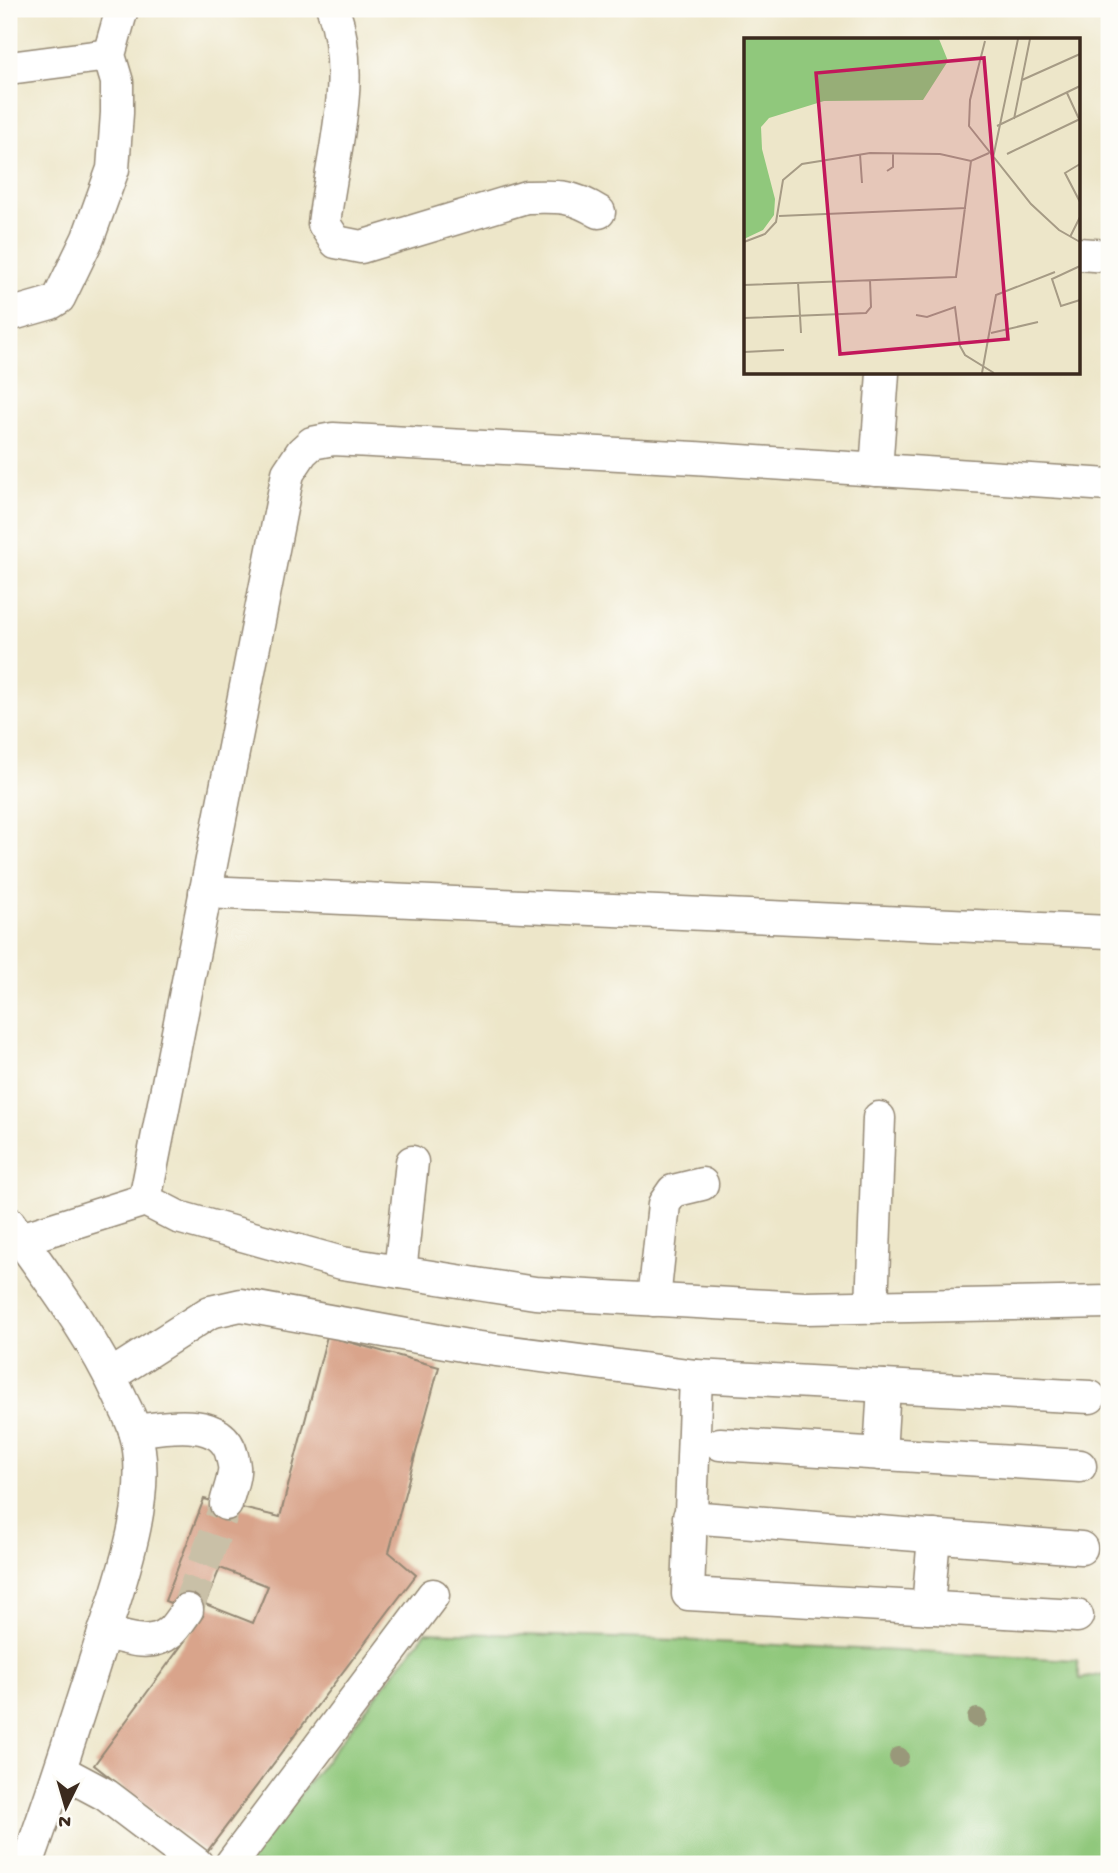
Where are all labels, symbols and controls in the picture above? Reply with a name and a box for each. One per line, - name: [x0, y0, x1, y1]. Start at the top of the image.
- inset map: [744, 38, 1080, 374]
- north arrow: [32, 1772, 102, 1842]
- text: N: [58, 1808, 72, 1832]

